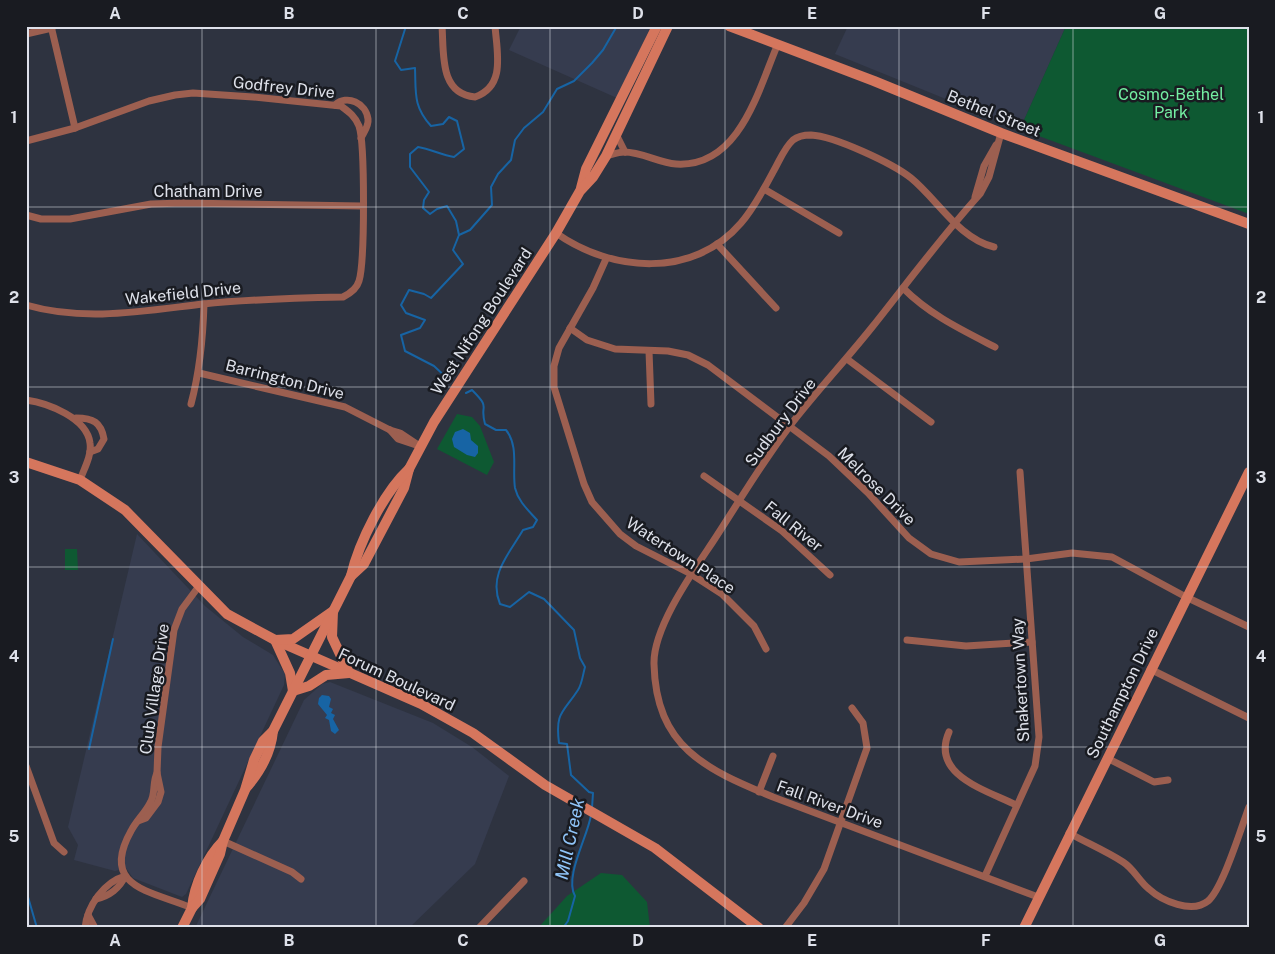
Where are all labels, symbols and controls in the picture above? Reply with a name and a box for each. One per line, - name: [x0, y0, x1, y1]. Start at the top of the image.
- text: A: [109, 4, 121, 23]
- text: B: [284, 4, 295, 23]
- text: C: [457, 4, 469, 23]
- text: D: [632, 4, 644, 23]
- text: E: [807, 4, 817, 23]
- text: F: [981, 4, 991, 23]
- text: G: [1154, 4, 1166, 23]
- street label: Godfrey Drive: [232, 73, 336, 102]
- park label: Cosmo-Bethel Park: [1118, 85, 1224, 122]
- street label: Bethel Street: [944, 86, 1043, 141]
- text: 1: [11, 108, 17, 127]
- text: 1: [1258, 108, 1264, 127]
- street label: Chatham Drive: [154, 182, 263, 201]
- street label: West Nifong Boulevard: [427, 244, 536, 398]
- street label: Wakefield Drive: [124, 278, 242, 309]
- text: 2: [9, 288, 19, 307]
- text: 2: [1256, 288, 1266, 307]
- street label: Barrington Drive: [223, 356, 346, 403]
- street label: Sudbury Drive: [741, 374, 820, 470]
- street label: Melrose Drive: [834, 443, 920, 529]
- text: 3: [9, 468, 19, 487]
- text: 3: [1256, 468, 1266, 487]
- street label: Fall River: [761, 497, 827, 556]
- street label: Watertown Place: [623, 513, 739, 598]
- street label: Shakertown Way: [1008, 617, 1033, 743]
- street label: Club Village Drive: [136, 622, 173, 756]
- street label: Southampton Drive: [1083, 625, 1162, 762]
- street label: Forum Boulevard: [335, 644, 458, 715]
- text: 4: [9, 647, 20, 666]
- text: 4: [1256, 647, 1267, 666]
- street label: Fall River Drive: [774, 776, 886, 832]
- water label: Mill Creek: [551, 796, 588, 881]
- text: 5: [9, 827, 20, 846]
- text: 5: [1256, 827, 1267, 846]
- text: A: [109, 931, 121, 950]
- text: B: [284, 931, 295, 950]
- text: C: [457, 931, 469, 950]
- text: D: [632, 931, 644, 950]
- text: E: [807, 931, 817, 950]
- text: F: [981, 931, 991, 950]
- text: G: [1154, 931, 1166, 950]

